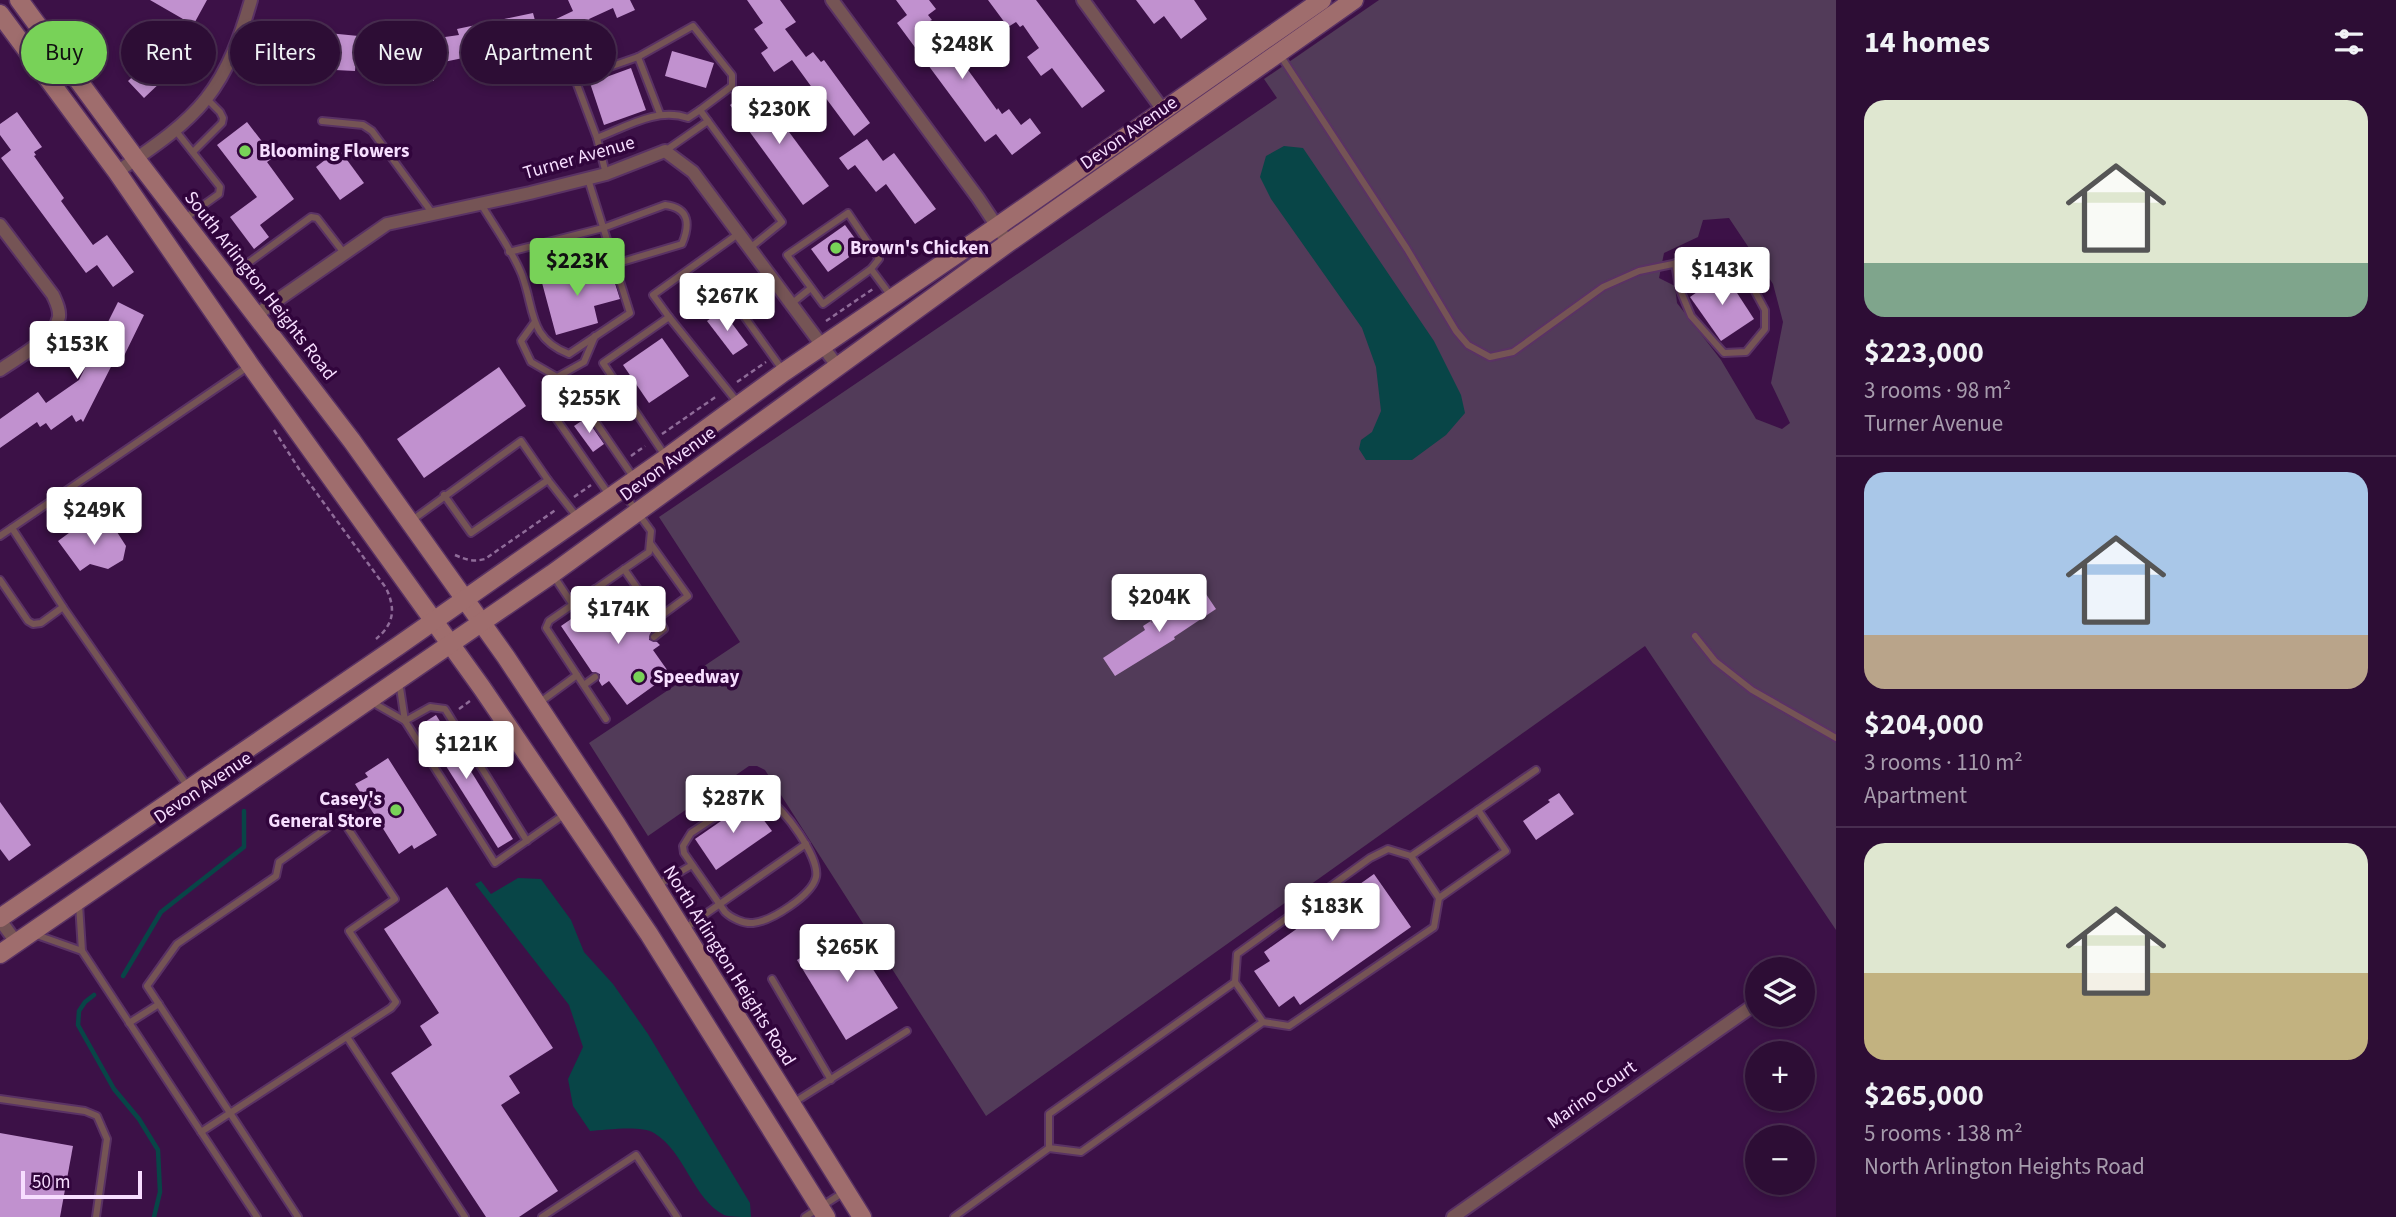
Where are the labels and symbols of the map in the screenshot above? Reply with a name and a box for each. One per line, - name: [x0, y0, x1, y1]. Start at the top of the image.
- pin: $248K: [913, 22, 1011, 81]
- pin: $230K: [730, 86, 828, 146]
- street label: Devon Avenue: [1075, 90, 1183, 176]
- street label: Turner Avenue: [520, 129, 638, 187]
- place label: Blooming Flowers: [259, 138, 409, 165]
- marker: Blooming Flowers: [237, 143, 253, 159]
- street label: South Arlington Heights Road: [177, 186, 343, 386]
- place label: Brown's Chicken: [850, 235, 989, 262]
- pin: $223K: [528, 238, 626, 298]
- marker: Brown's Chicken: [828, 240, 844, 256]
- pin: $143K: [1673, 247, 1771, 307]
- pin: $267K: [678, 274, 776, 333]
- pin: $153K: [28, 322, 126, 381]
- pin: $255K: [540, 376, 638, 435]
- street label: Devon Avenue: [614, 420, 722, 508]
- pin: $249K: [45, 488, 143, 547]
- pin: $204K: [1110, 574, 1208, 634]
- pin: $174K: [569, 586, 667, 646]
- place label: Speedway: [653, 664, 740, 691]
- marker: Speedway: [631, 669, 647, 685]
- pin: $121K: [417, 722, 515, 781]
- street label: Devon Avenue: [149, 745, 257, 831]
- pin: $287K: [684, 776, 782, 835]
- place label: Casey's General Store: [268, 786, 382, 835]
- marker: Casey's General Store: [388, 802, 404, 818]
- street label: North Arlington Heights Road: [656, 860, 802, 1072]
- pin: $183K: [1283, 884, 1381, 943]
- pin: $265K: [798, 925, 896, 984]
- street label: Marino Court: [1542, 1054, 1643, 1136]
- scale bar: [21, 1168, 142, 1200]

